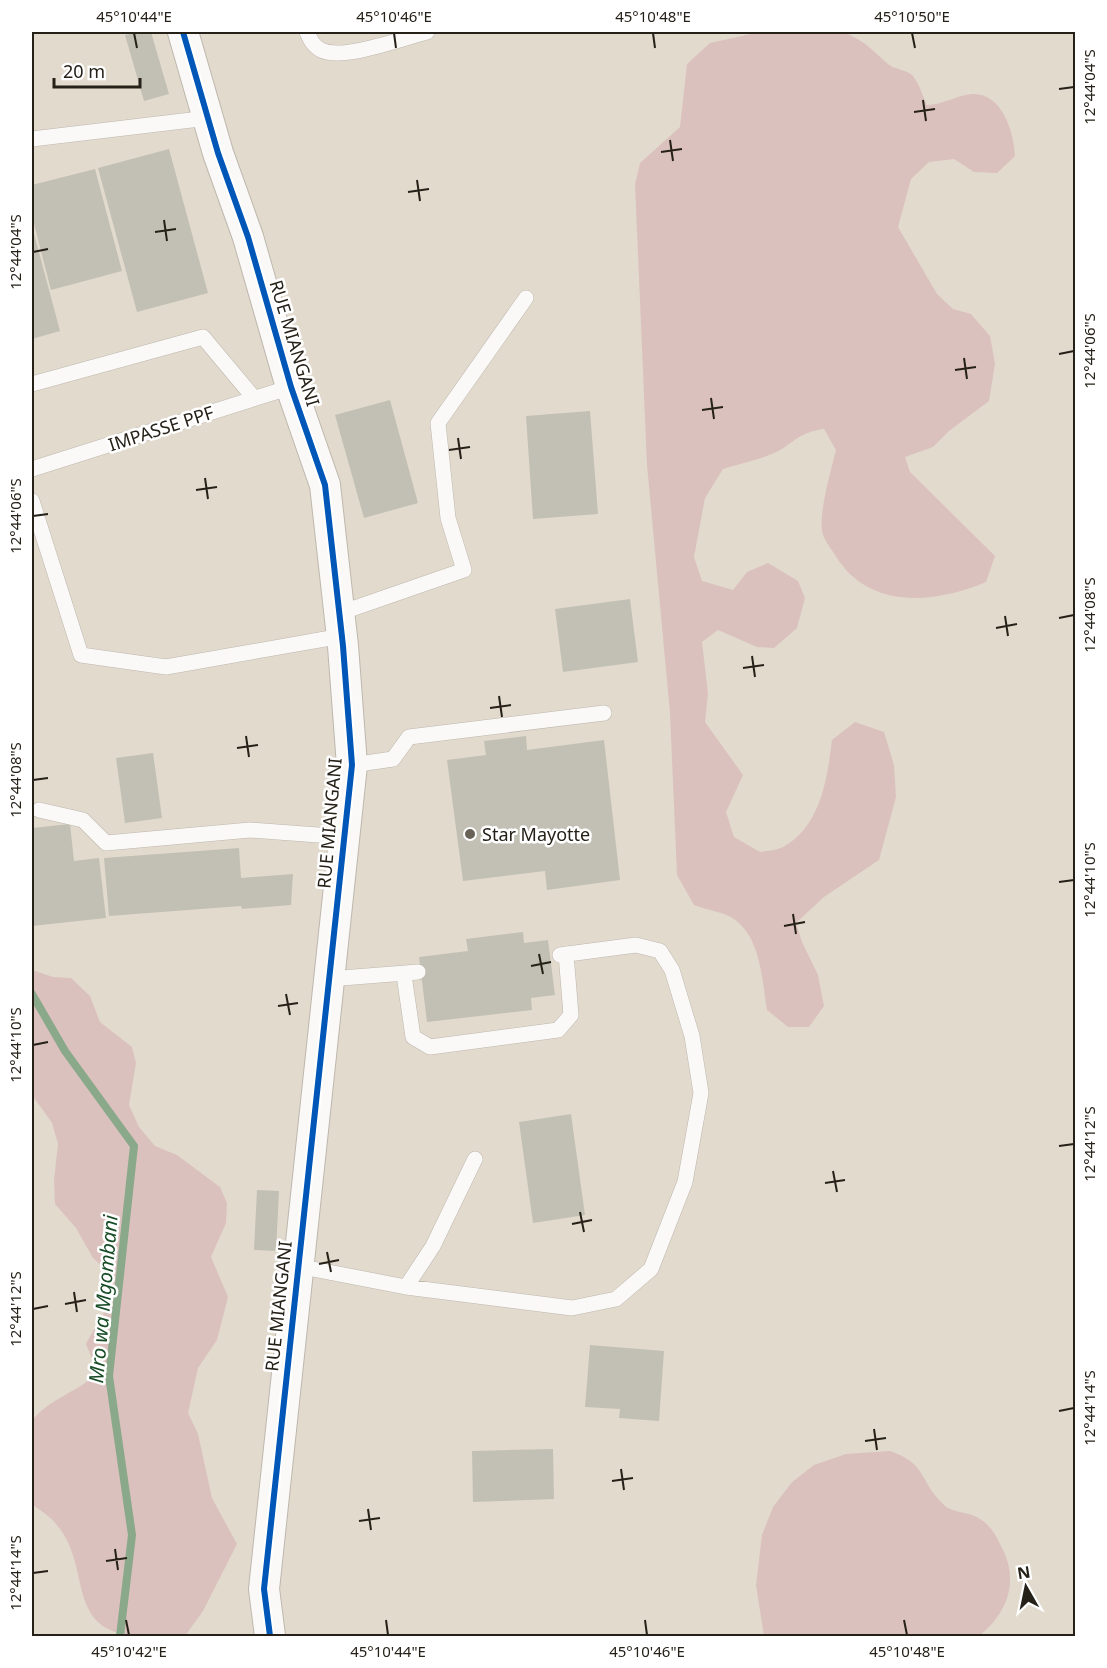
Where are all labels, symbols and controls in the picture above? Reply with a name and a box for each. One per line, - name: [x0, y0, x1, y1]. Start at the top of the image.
- text: 45°10'44"E: [96, 6, 172, 26]
- text: 45°10'46"E: [356, 6, 432, 26]
- text: 45°10'48"E: [615, 6, 691, 26]
- text: 45°10'50"E: [874, 6, 950, 26]
- text: 12°44'04"S: [1079, 49, 1099, 125]
- scale bar: [54, 51, 140, 89]
- text: 20 m: [63, 59, 105, 83]
- text: 12°44'04"S: [5, 214, 25, 290]
- street label: RUE MIANGANI: [264, 277, 326, 409]
- text: 12°44'06"S: [1079, 313, 1099, 389]
- street label: IMPASSE PPF: [105, 400, 217, 456]
- text: 12°44'06"S: [5, 478, 25, 554]
- text: 12°44'08"S: [1079, 577, 1099, 653]
- text: 12°44'08"S: [5, 742, 25, 818]
- street label: RUE MIANGANI: [311, 757, 347, 889]
- place label: Star Mayotte: [482, 822, 590, 846]
- marker: Star Mayotte: [463, 827, 477, 841]
- text: 12°44'10"S: [1079, 842, 1099, 918]
- text: 12°44'10"S: [5, 1007, 25, 1083]
- text: 12°44'12"S: [1079, 1106, 1099, 1182]
- water label: Mro wa Mgombani: [82, 1213, 124, 1384]
- street label: RUE MIANGANI: [259, 1240, 297, 1372]
- text: 12°44'12"S: [5, 1271, 25, 1347]
- text: 12°44'14"S: [1079, 1370, 1099, 1446]
- text: 12°44'14"S: [5, 1535, 25, 1611]
- north arrow: [996, 1557, 1056, 1617]
- text: N: [1016, 1560, 1032, 1584]
- text: 45°10'42"E: [91, 1641, 167, 1661]
- text: 45°10'44"E: [350, 1641, 426, 1661]
- text: 45°10'46"E: [609, 1641, 685, 1661]
- text: 45°10'48"E: [869, 1641, 945, 1661]

